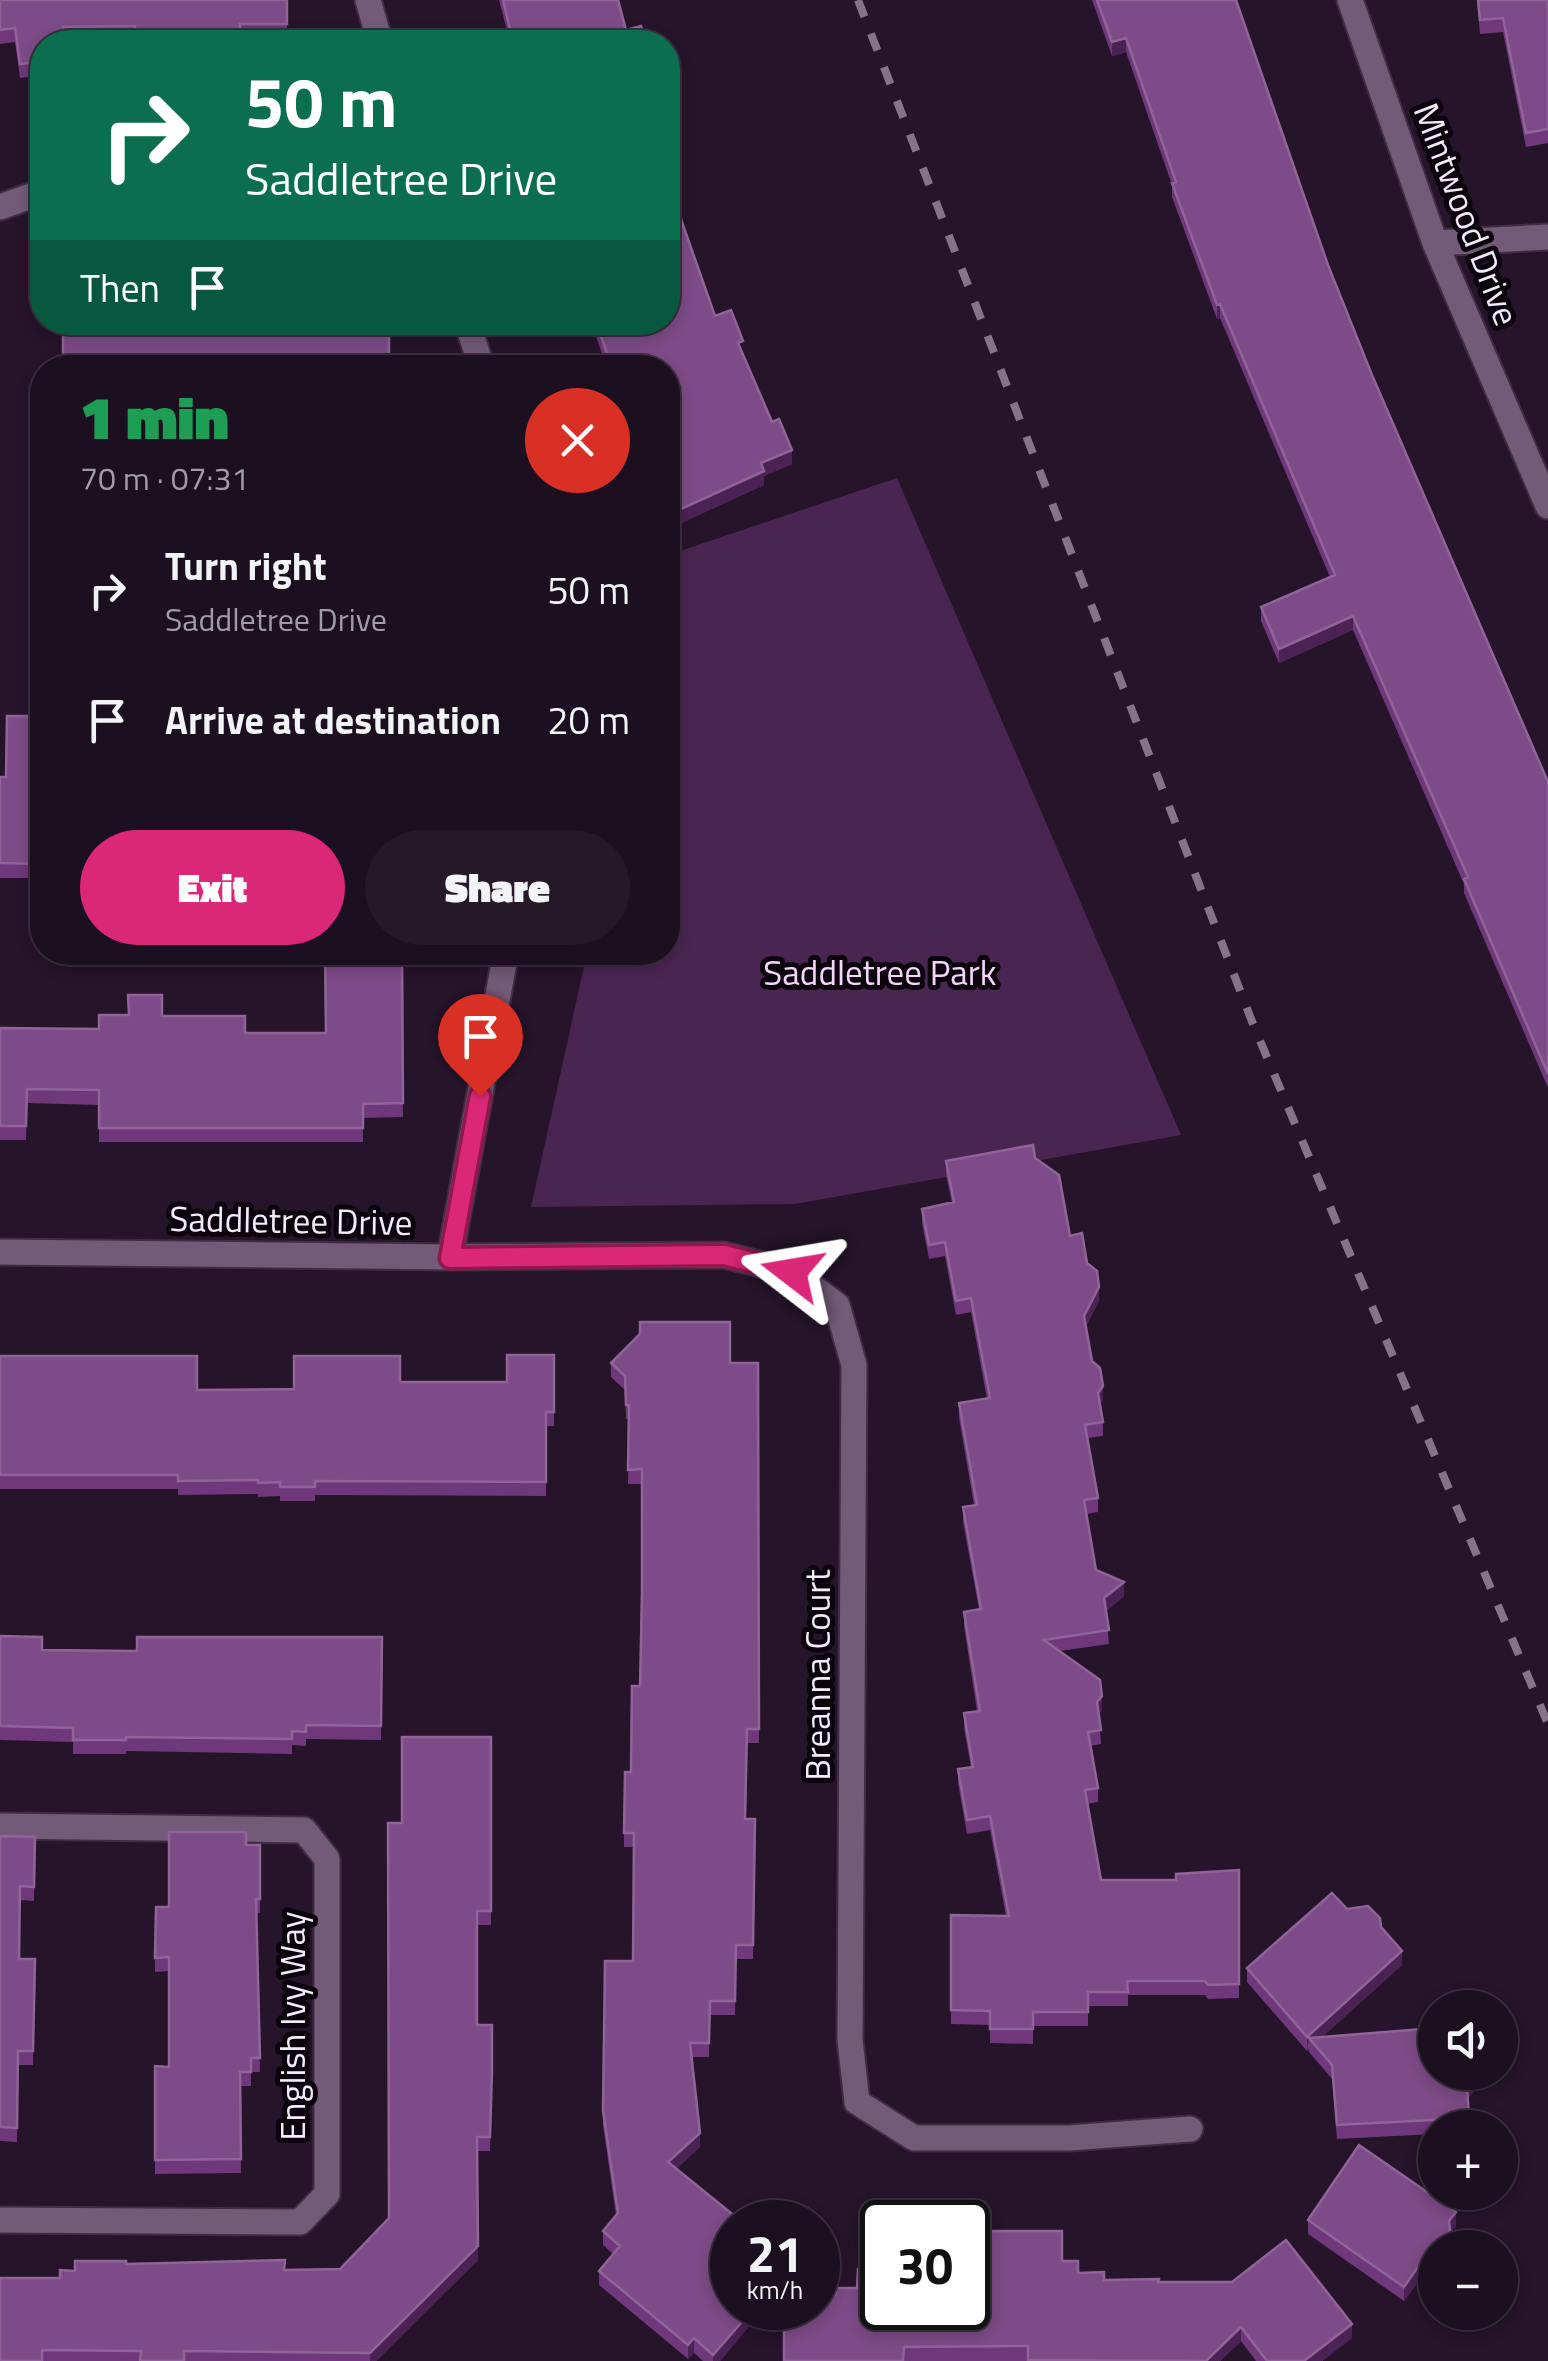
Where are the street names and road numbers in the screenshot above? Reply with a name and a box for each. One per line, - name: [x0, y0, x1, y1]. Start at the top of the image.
- street label: Mintwood Drive: [1400, 95, 1534, 333]
- street label: Saddletree Drive: [169, 1191, 413, 1249]
- street label: Breanna Court: [790, 1569, 844, 1781]
- street label: English Ivy Way: [265, 1911, 319, 2141]

